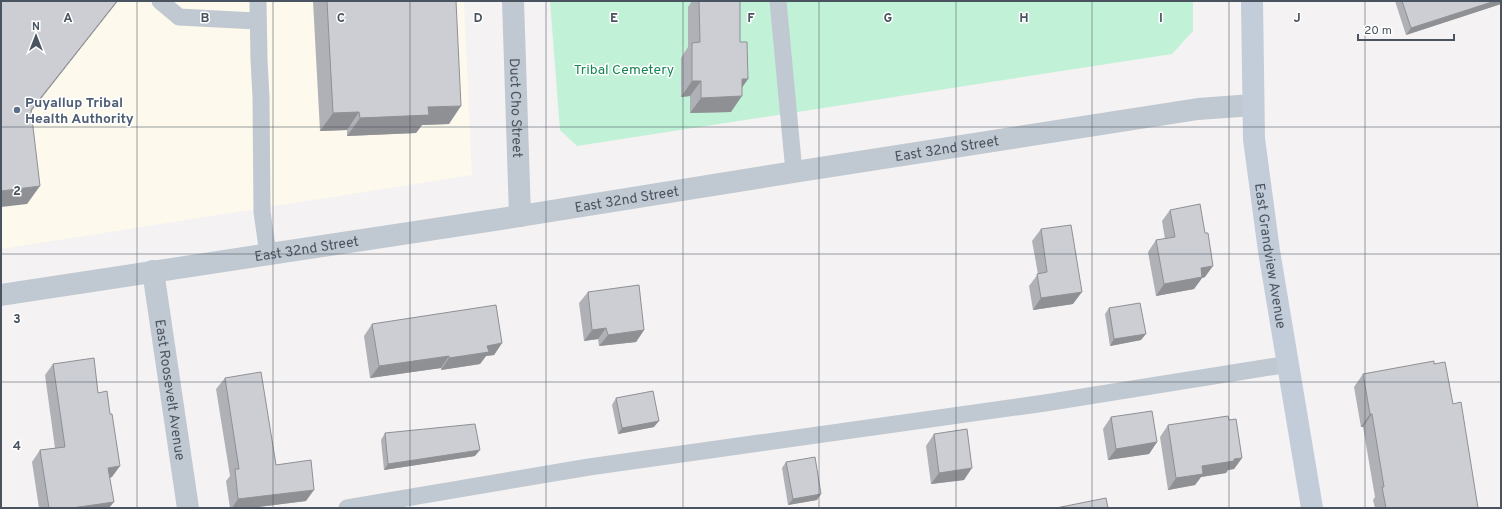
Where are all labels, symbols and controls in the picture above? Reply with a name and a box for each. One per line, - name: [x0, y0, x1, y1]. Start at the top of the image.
- text: A: [63, 11, 73, 27]
- text: B: [201, 11, 210, 27]
- text: C: [337, 11, 345, 27]
- text: D: [473, 11, 483, 27]
- text: E: [610, 11, 618, 27]
- text: F: [747, 11, 755, 27]
- text: G: [884, 11, 893, 27]
- text: H: [1019, 11, 1029, 27]
- text: I: [1159, 11, 1163, 27]
- text: J: [1293, 11, 1301, 27]
- north arrow: [16, 16, 56, 56]
- scale bar: [1358, 16, 1454, 42]
- text: N: [32, 20, 40, 34]
- text: 20 m: [1364, 23, 1392, 39]
- street label: Duct Cho Street: [505, 58, 525, 158]
- park label: Tribal Cemetery: [574, 62, 674, 79]
- place label: Puyallup Tribal Health Authority: [25, 95, 134, 128]
- marker: Puyallup Tribal Health Authority: [12, 105, 22, 115]
- street label: East 32nd Street: [894, 133, 1000, 166]
- street label: East Grandview Avenue: [1250, 182, 1289, 330]
- text: 2: [13, 184, 21, 200]
- street label: East 32nd Street: [574, 184, 680, 217]
- street label: East 32nd Street: [253, 234, 360, 266]
- text: 3: [13, 312, 21, 328]
- street label: East Roosevelt Avenue: [150, 318, 188, 462]
- text: 4: [13, 439, 21, 455]

